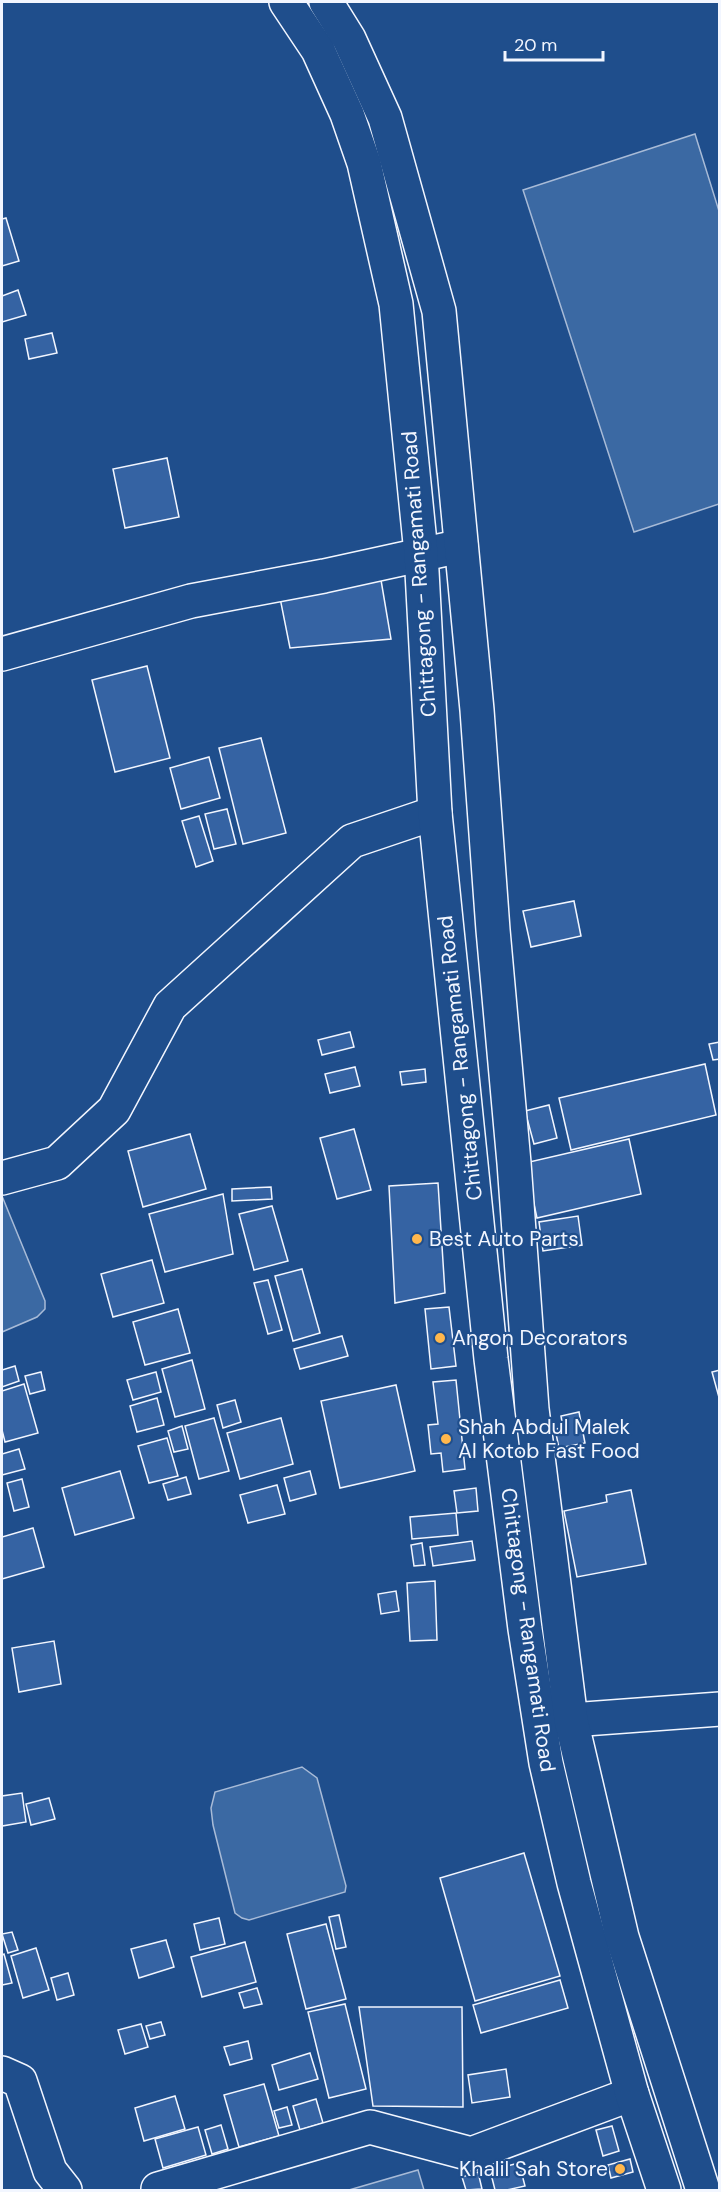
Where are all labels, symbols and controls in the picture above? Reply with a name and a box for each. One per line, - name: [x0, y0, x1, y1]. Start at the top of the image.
- scale bar: [505, 24, 602, 62]
- text: 20 m: [514, 33, 557, 57]
- street label: Chittagong - Rangamati Road: [395, 430, 443, 718]
- street label: Chittagong - Rangamati Road: [431, 914, 489, 1202]
- place label: Best Auto Parts: [429, 1225, 579, 1253]
- marker: Best Auto Parts: [410, 1232, 424, 1246]
- place label: Angon Decorators: [452, 1324, 628, 1352]
- marker: Angon Decorators: [433, 1331, 447, 1345]
- place label: Shah Abdul Malek Al Kotob Fast Food: [458, 1413, 640, 1465]
- marker: Shah Abdul Malek Al Kotob Fast Food: [439, 1432, 453, 1446]
- street label: Chittagong - Rangamati Road: [494, 1486, 562, 1774]
- place label: Khalil Sah Store: [459, 2155, 608, 2183]
- marker: Khalil Sah Store: [613, 2162, 627, 2176]

